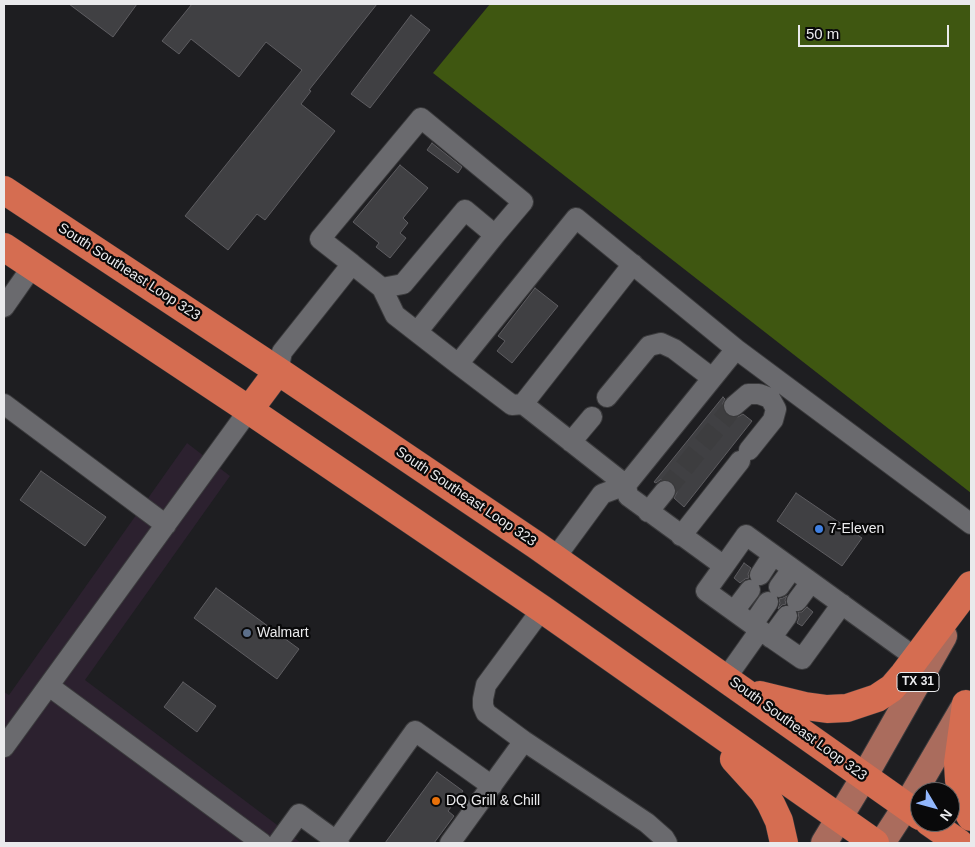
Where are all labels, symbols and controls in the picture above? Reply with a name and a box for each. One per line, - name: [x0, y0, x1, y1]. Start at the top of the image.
- scale bar: [800, 15, 951, 47]
- text: 50 m: [806, 25, 839, 42]
- street label: South Southeast Loop 323: [55, 220, 203, 324]
- street label: South Southeast Loop 323: [393, 444, 539, 550]
- place label: 7-Eleven: [829, 521, 884, 537]
- marker: 7-Eleven: [813, 523, 825, 535]
- place label: Walmart: [257, 625, 309, 641]
- marker: Walmart: [241, 627, 253, 639]
- road number: TX 31: [897, 672, 939, 692]
- street label: South Southeast Loop 323: [726, 673, 870, 785]
- north arrow: [910, 782, 960, 832]
- place label: DQ Grill & Chill: [446, 793, 540, 809]
- marker: DQ Grill & Chill: [430, 795, 442, 807]
- text: N: [937, 807, 956, 824]

